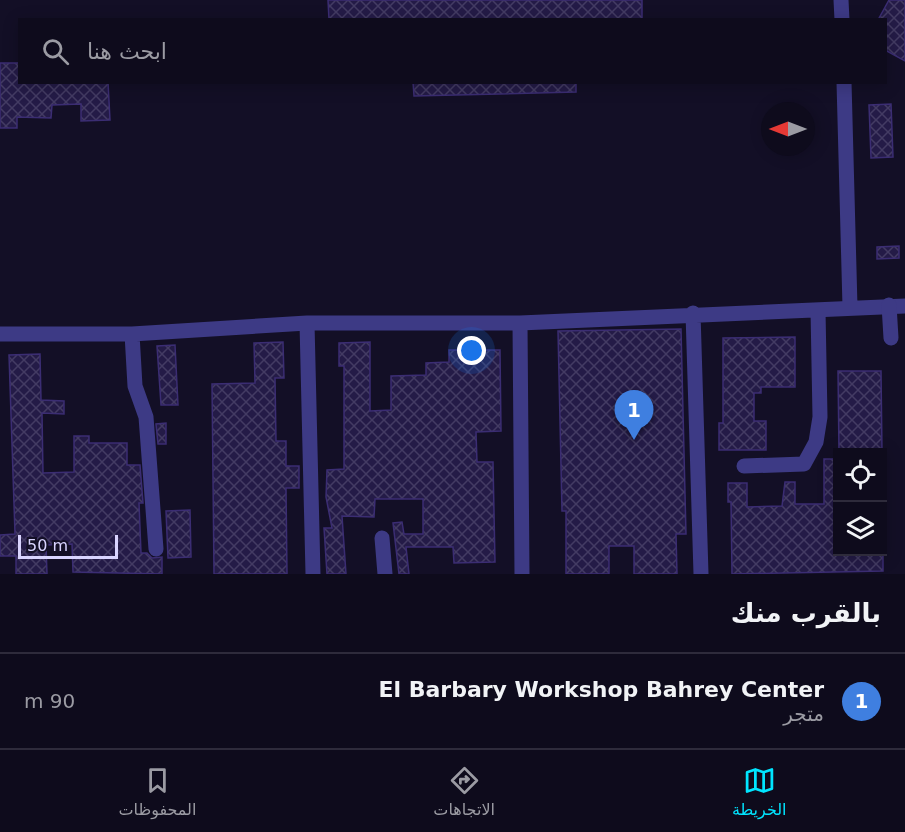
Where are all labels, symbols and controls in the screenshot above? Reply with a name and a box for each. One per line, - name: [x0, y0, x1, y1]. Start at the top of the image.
- search box: [18, 18, 887, 84]
- icon: search: [39, 35, 72, 68]
- text: ابحث هنا: [87, 39, 167, 64]
- north arrow: [761, 102, 815, 156]
- your location: [457, 336, 486, 365]
- pin: 1: [614, 390, 654, 440]
- map controls: [833, 448, 887, 556]
- button: locate: [833, 448, 887, 502]
- button: layers: [833, 502, 887, 556]
- scale bar: [18, 532, 118, 560]
- text: 50 m: [27, 536, 68, 555]
- text: بالقرب منك: [731, 598, 881, 628]
- text: El Barbary Workshop Bahrey Center: [378, 677, 824, 702]
- text: 90 m: [24, 689, 75, 713]
- text: 1: [855, 689, 868, 713]
- text: متجر: [783, 702, 824, 726]
- tab: المحفوظات: [118, 764, 196, 819]
- tab: الاتجاهات: [433, 764, 495, 819]
- tab: الخريطة: [732, 764, 787, 819]

